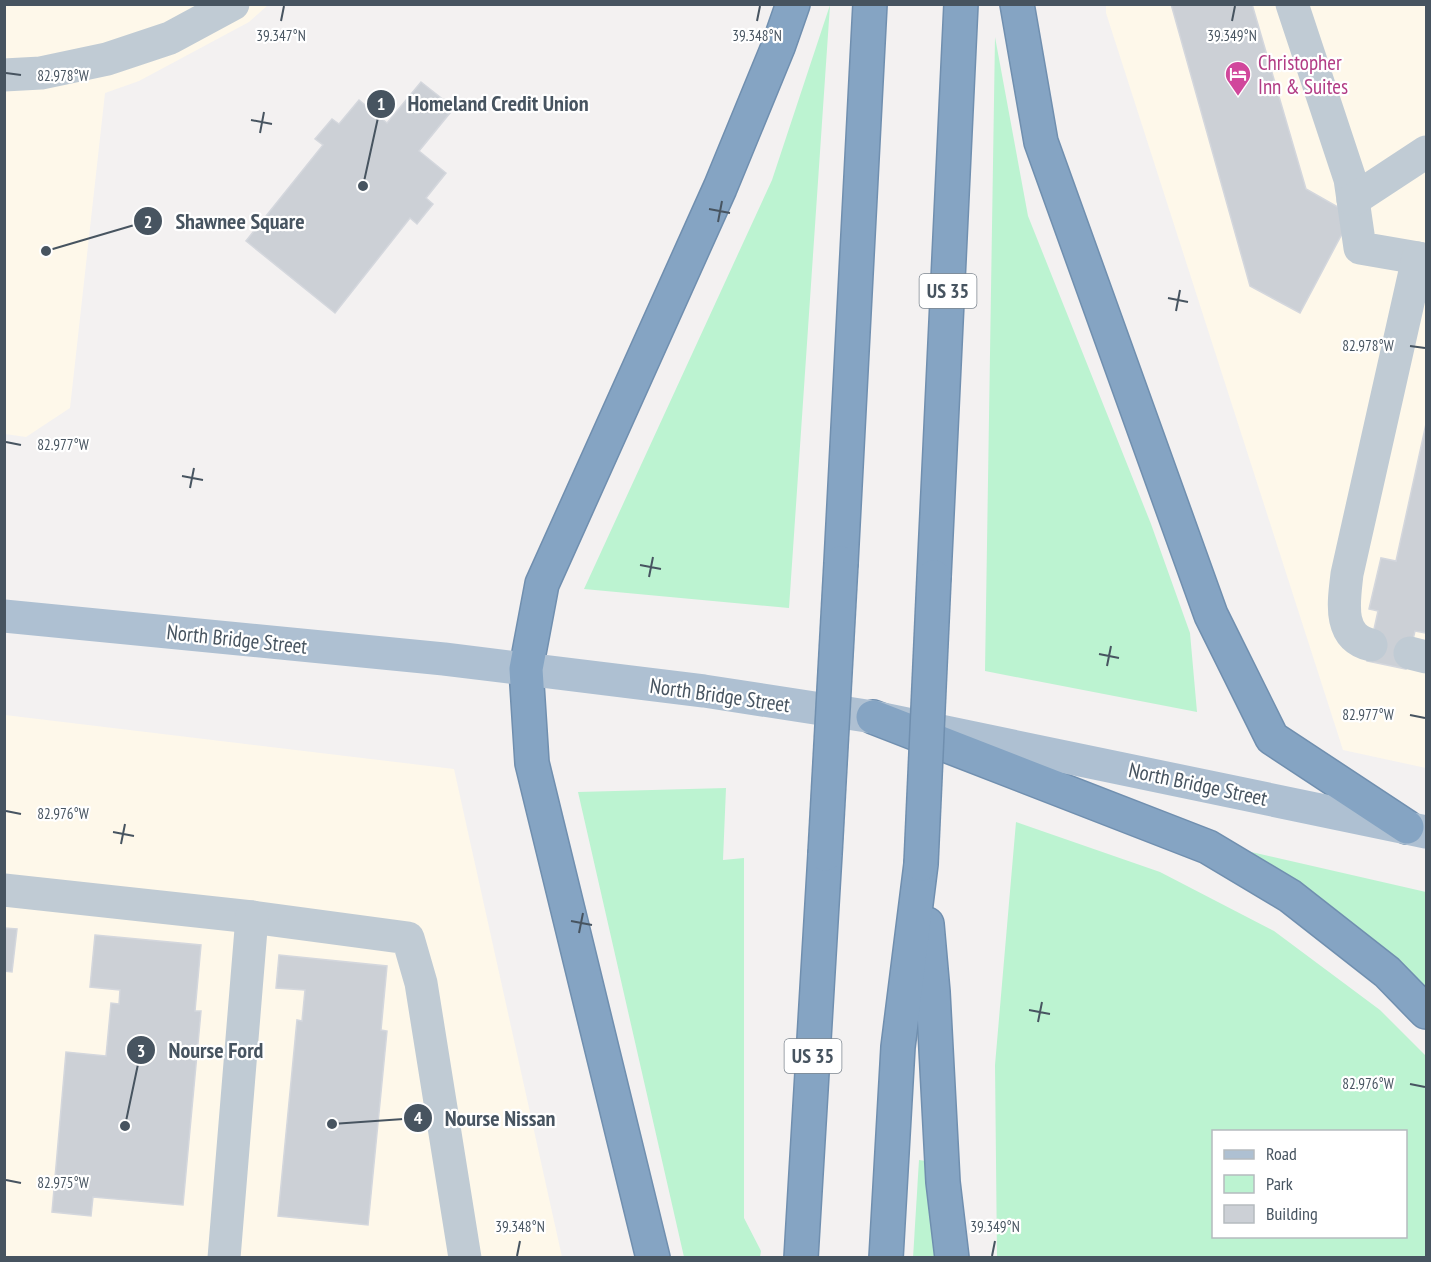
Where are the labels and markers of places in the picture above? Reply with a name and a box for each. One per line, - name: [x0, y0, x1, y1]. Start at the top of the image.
- place label: Christopher Inn & Suites: [1258, 49, 1348, 100]
- hotel icon: Christopher Inn & Suites: [1223, 59, 1253, 97]
- callout: Homeland Credit Union: [366, 84, 601, 124]
- callout: Shawnee Square: [133, 201, 316, 241]
- callout: Nourse Ford: [126, 1030, 275, 1070]
- callout: Nourse Nissan: [403, 1098, 568, 1138]

